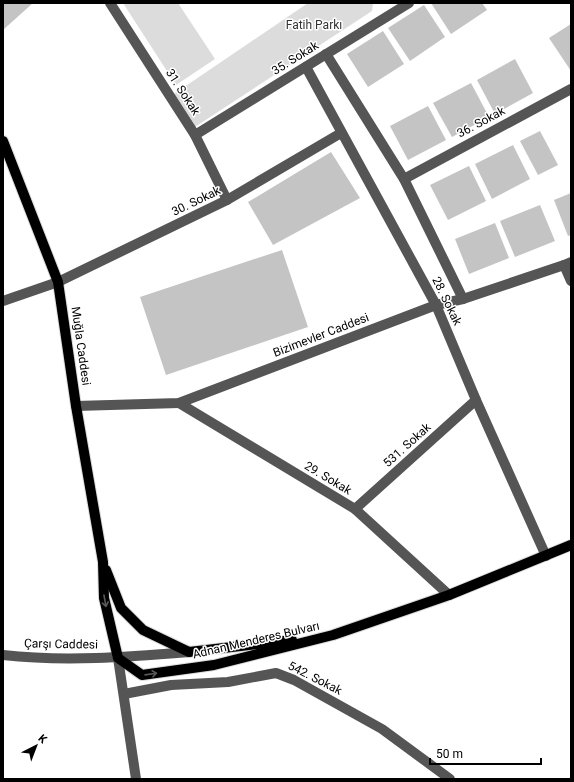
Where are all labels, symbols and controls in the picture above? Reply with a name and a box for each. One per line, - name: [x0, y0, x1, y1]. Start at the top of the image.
- park label: Fatih Parkı: [286, 18, 342, 32]
- street label: 35. Sokak: [269, 38, 322, 78]
- street label: 31. Sokak: [163, 66, 204, 119]
- street label: 36. Sokak: [455, 103, 508, 140]
- street label: 30. Sokak: [169, 183, 223, 219]
- street label: 28. Sokak: [429, 274, 465, 328]
- street label: Muğla Caddesi: [69, 306, 93, 386]
- street label: Bizimevler Caddesi: [271, 310, 371, 360]
- street label: 531. Sokak: [380, 419, 434, 470]
- street label: 29. Sokak: [302, 459, 355, 498]
- one-way arrow: [102, 594, 110, 607]
- street label: Adnan Menderes Bulvarı: [191, 619, 321, 661]
- street label: Çarşı Caddesi: [24, 636, 98, 652]
- street label: 542. Sokak: [286, 658, 345, 698]
- one-way arrow: [144, 670, 157, 678]
- north arrow: [16, 726, 56, 766]
- text: K: [35, 732, 50, 747]
- scale bar: [430, 740, 541, 766]
- text: 50 m: [436, 747, 463, 761]

